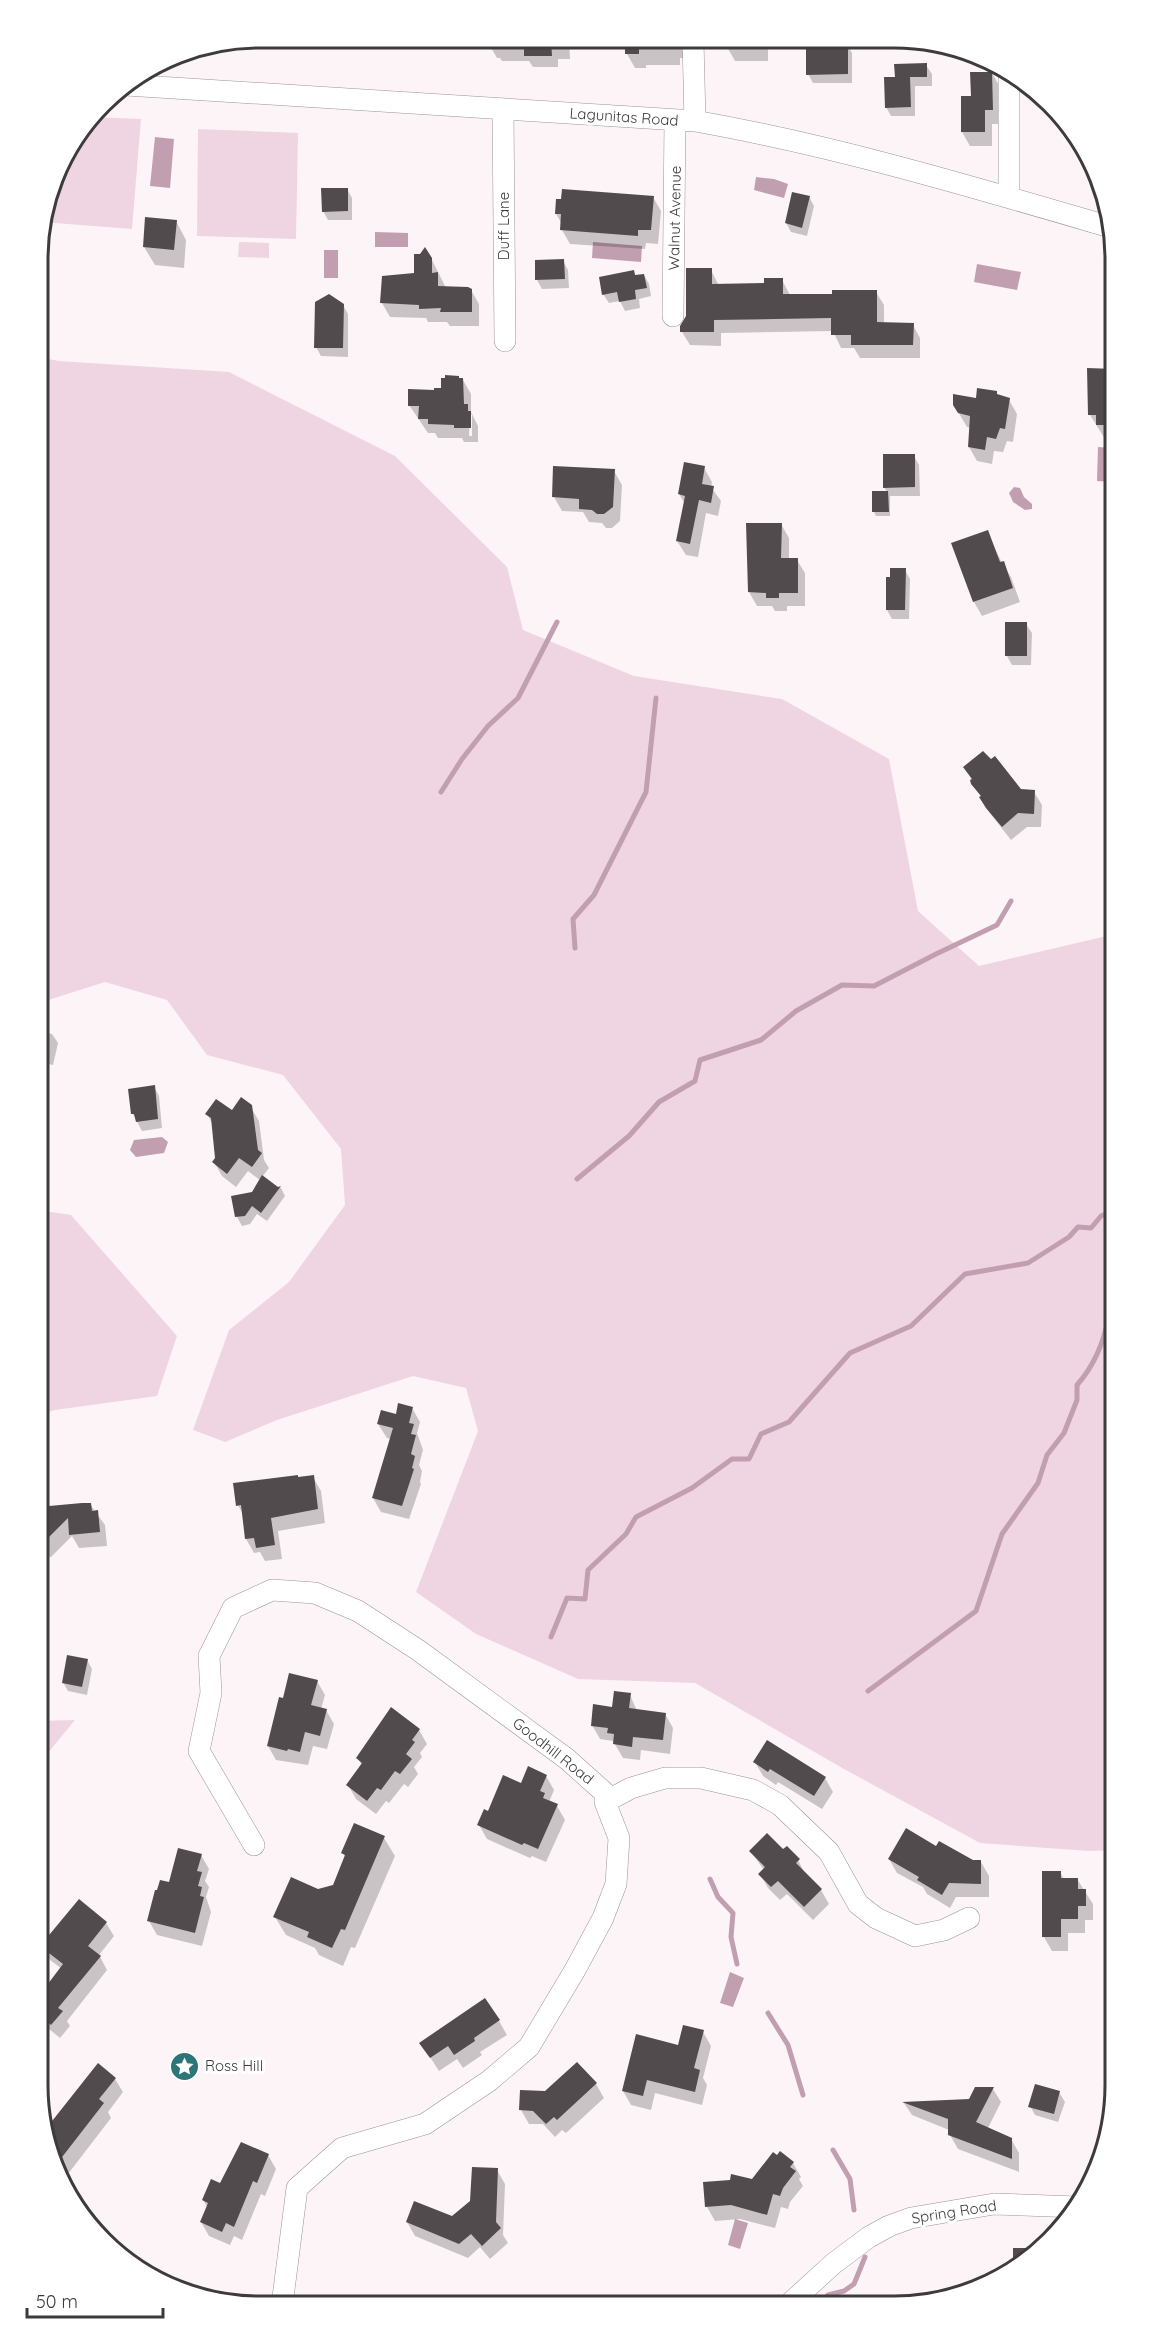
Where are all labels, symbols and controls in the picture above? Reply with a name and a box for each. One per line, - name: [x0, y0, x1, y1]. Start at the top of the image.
- street label: Lagunitas Road: [569, 103, 679, 130]
- street label: Walnut Avenue: [664, 166, 685, 270]
- street label: Duff Lane: [494, 192, 513, 260]
- street label: Goodhill Road: [509, 1713, 598, 1788]
- place icon: Ross Hill: [168, 2050, 200, 2082]
- place label: Ross Hill: [205, 2056, 263, 2075]
- street label: Spring Road: [910, 2195, 998, 2228]
- scale bar: [27, 2281, 164, 2319]
- text: 50 m: [36, 2290, 78, 2313]

